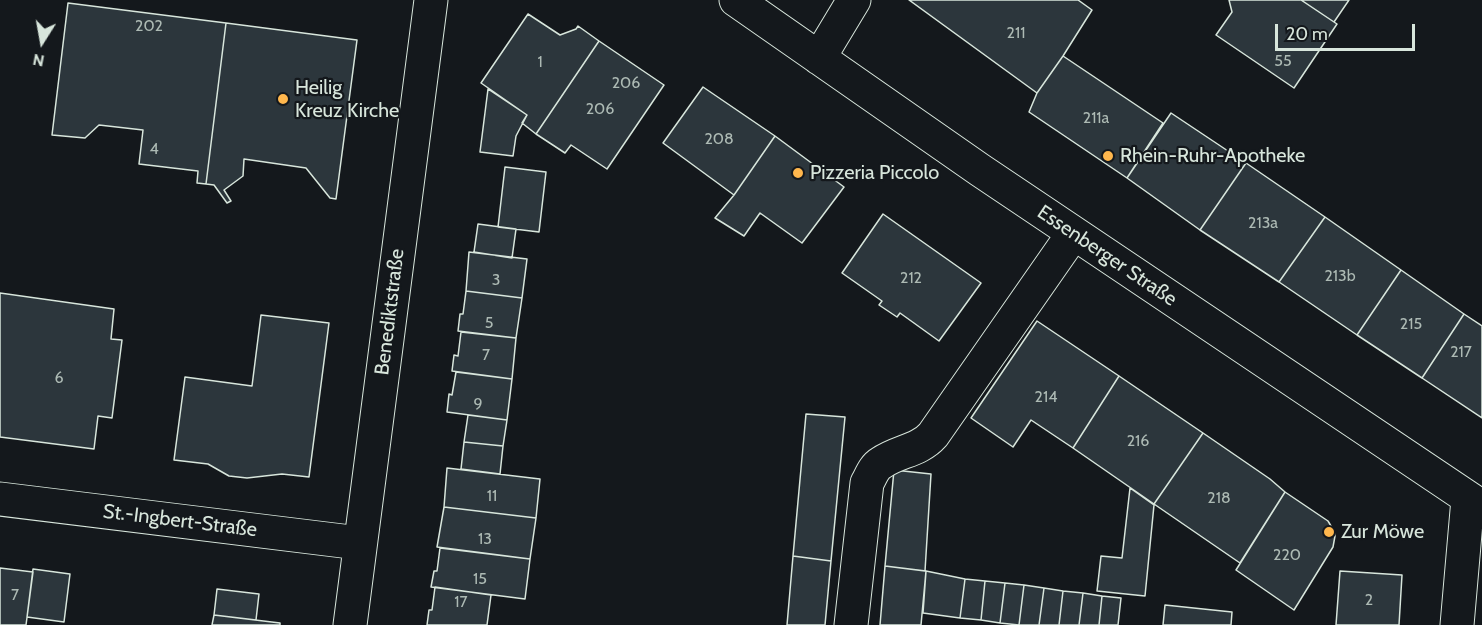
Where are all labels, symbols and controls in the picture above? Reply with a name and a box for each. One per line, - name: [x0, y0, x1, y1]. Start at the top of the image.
- north arrow: [12, 12, 72, 72]
- scale bar: [1278, 12, 1418, 50]
- house number: 202: [135, 16, 163, 36]
- house number: 211: [1007, 23, 1025, 43]
- text: 20 m: [1286, 23, 1328, 45]
- text: N: [31, 50, 46, 71]
- house number: 55: [1274, 51, 1292, 71]
- house number: 1: [537, 52, 543, 72]
- house number: 206: [612, 73, 640, 93]
- place label: Heilig Kreuz Kirche: [295, 76, 399, 123]
- marker: Heilig Kreuz Kirche: [276, 92, 290, 106]
- house number: 206: [586, 99, 614, 119]
- house number: 211a: [1083, 108, 1109, 128]
- house number: 208: [704, 129, 734, 149]
- house number: 4: [149, 139, 159, 159]
- place label: Rhein-Ruhr-Apotheke: [1120, 144, 1305, 168]
- marker: Rhein-Ruhr-Apotheke: [1101, 149, 1115, 163]
- place label: Pizzeria Piccolo: [810, 161, 939, 185]
- marker: Pizzeria Piccolo: [791, 166, 805, 180]
- street label: Essenberger Straße: [1033, 200, 1181, 312]
- house number: 213a: [1248, 213, 1278, 233]
- street label: Benediktstraße: [370, 247, 410, 377]
- house number: 213b: [1324, 266, 1356, 286]
- house number: 212: [900, 268, 922, 288]
- house number: 3: [492, 270, 500, 290]
- house number: 5: [485, 313, 493, 333]
- house number: 215: [1400, 314, 1422, 334]
- house number: 217: [1450, 342, 1472, 362]
- house number: 7: [482, 345, 490, 365]
- house number: 6: [54, 368, 64, 388]
- house number: 214: [1035, 387, 1057, 407]
- house number: 9: [473, 394, 483, 414]
- house number: 216: [1127, 431, 1149, 451]
- house number: 11: [487, 486, 497, 506]
- house number: 218: [1207, 488, 1231, 508]
- street label: St.-Ingbert-Straße: [102, 500, 258, 542]
- place label: Zur Möwe: [1341, 520, 1424, 544]
- marker: Zur Möwe: [1322, 525, 1336, 539]
- house number: 13: [478, 529, 492, 549]
- house number: 220: [1273, 545, 1301, 565]
- house number: 15: [473, 569, 487, 589]
- house number: 7: [11, 585, 19, 605]
- house number: 2: [1365, 590, 1373, 610]
- house number: 17: [454, 592, 468, 612]

